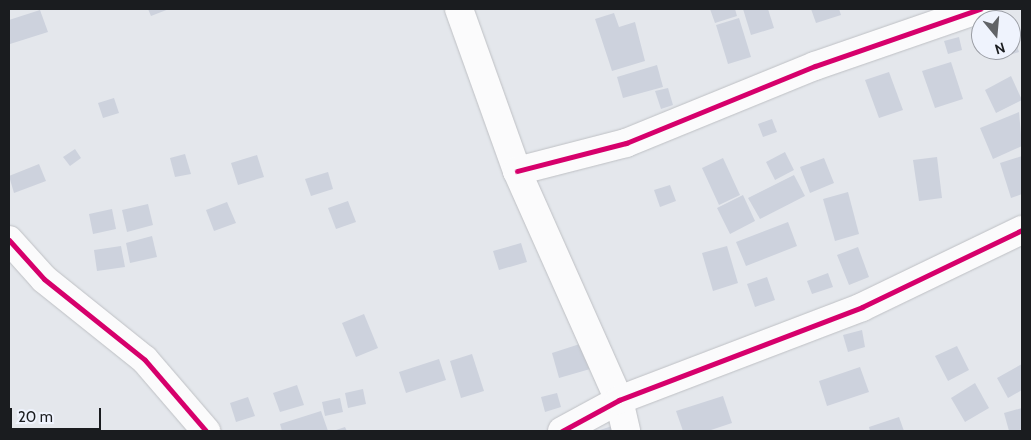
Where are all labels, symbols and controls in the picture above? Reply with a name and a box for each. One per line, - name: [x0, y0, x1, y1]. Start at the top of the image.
- north arrow: [971, 10, 1021, 60]
- text: N: [993, 38, 1007, 58]
- scale bar: [12, 398, 104, 430]
- text: 20 m: [18, 408, 53, 426]

